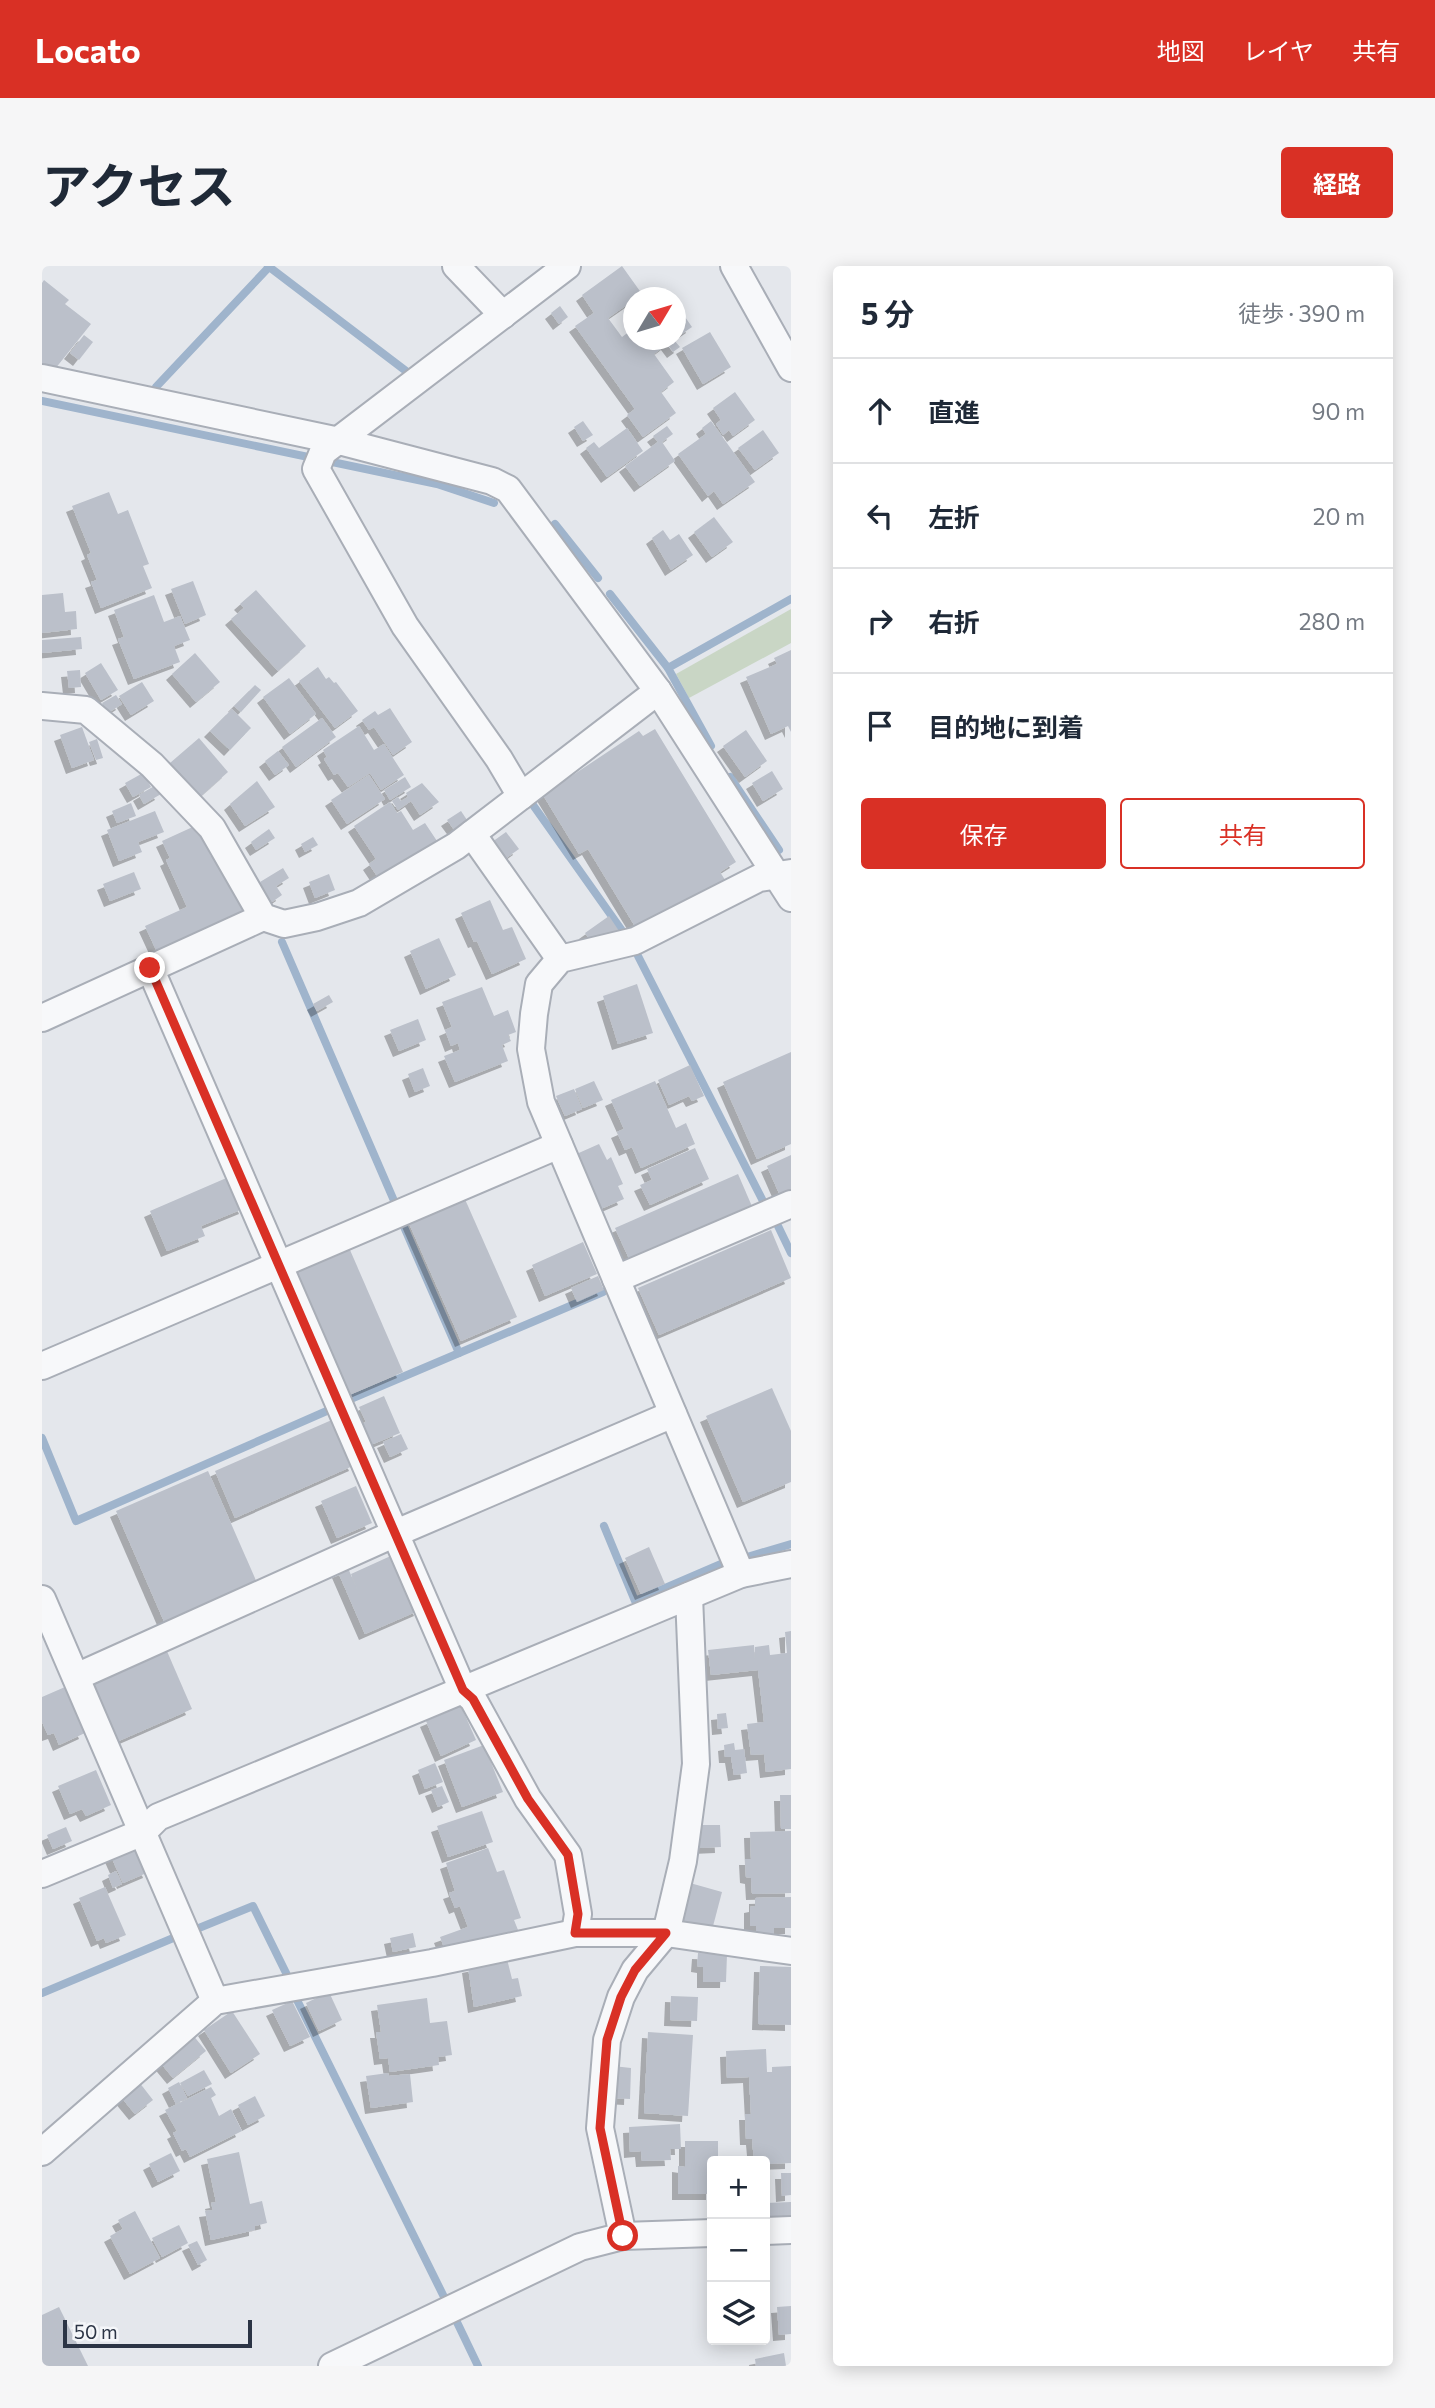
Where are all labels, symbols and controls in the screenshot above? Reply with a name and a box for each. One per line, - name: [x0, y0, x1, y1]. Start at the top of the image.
- text: Locato: [35, 29, 141, 70]
- text: 地図: [1157, 36, 1205, 65]
- text: レイヤ: [1243, 36, 1314, 65]
- text: 共有: [1352, 36, 1400, 65]
- button: 経路: [1281, 147, 1393, 218]
- text: アクセス: [42, 154, 236, 214]
- north arrow: [623, 287, 686, 350]
- text: 5 分: [861, 294, 914, 331]
- text: 徒歩 · 390 m: [1238, 299, 1365, 327]
- icon: ahead: [861, 392, 899, 430]
- text: 直進: [928, 396, 980, 427]
- text: 90 m: [1312, 397, 1365, 425]
- icon: left: [861, 497, 899, 535]
- text: 左折: [928, 501, 980, 532]
- text: 20 m: [1313, 502, 1365, 530]
- icon: right: [861, 602, 899, 640]
- text: 右折: [928, 606, 980, 637]
- text: 280 m: [1299, 607, 1365, 635]
- icon: arrive: [861, 707, 899, 745]
- text: 目的地に到着: [928, 711, 1084, 742]
- button: 保存: [861, 798, 1106, 869]
- button: 共有: [1120, 798, 1365, 869]
- route end: [134, 952, 165, 983]
- map controls: [707, 2156, 770, 2345]
- button: +: [707, 2156, 770, 2219]
- button: −: [707, 2219, 770, 2282]
- route start: [607, 2220, 638, 2251]
- button: layers: [707, 2282, 770, 2345]
- scale bar: [63, 2317, 252, 2349]
- text: 50 m: [74, 2320, 118, 2343]

